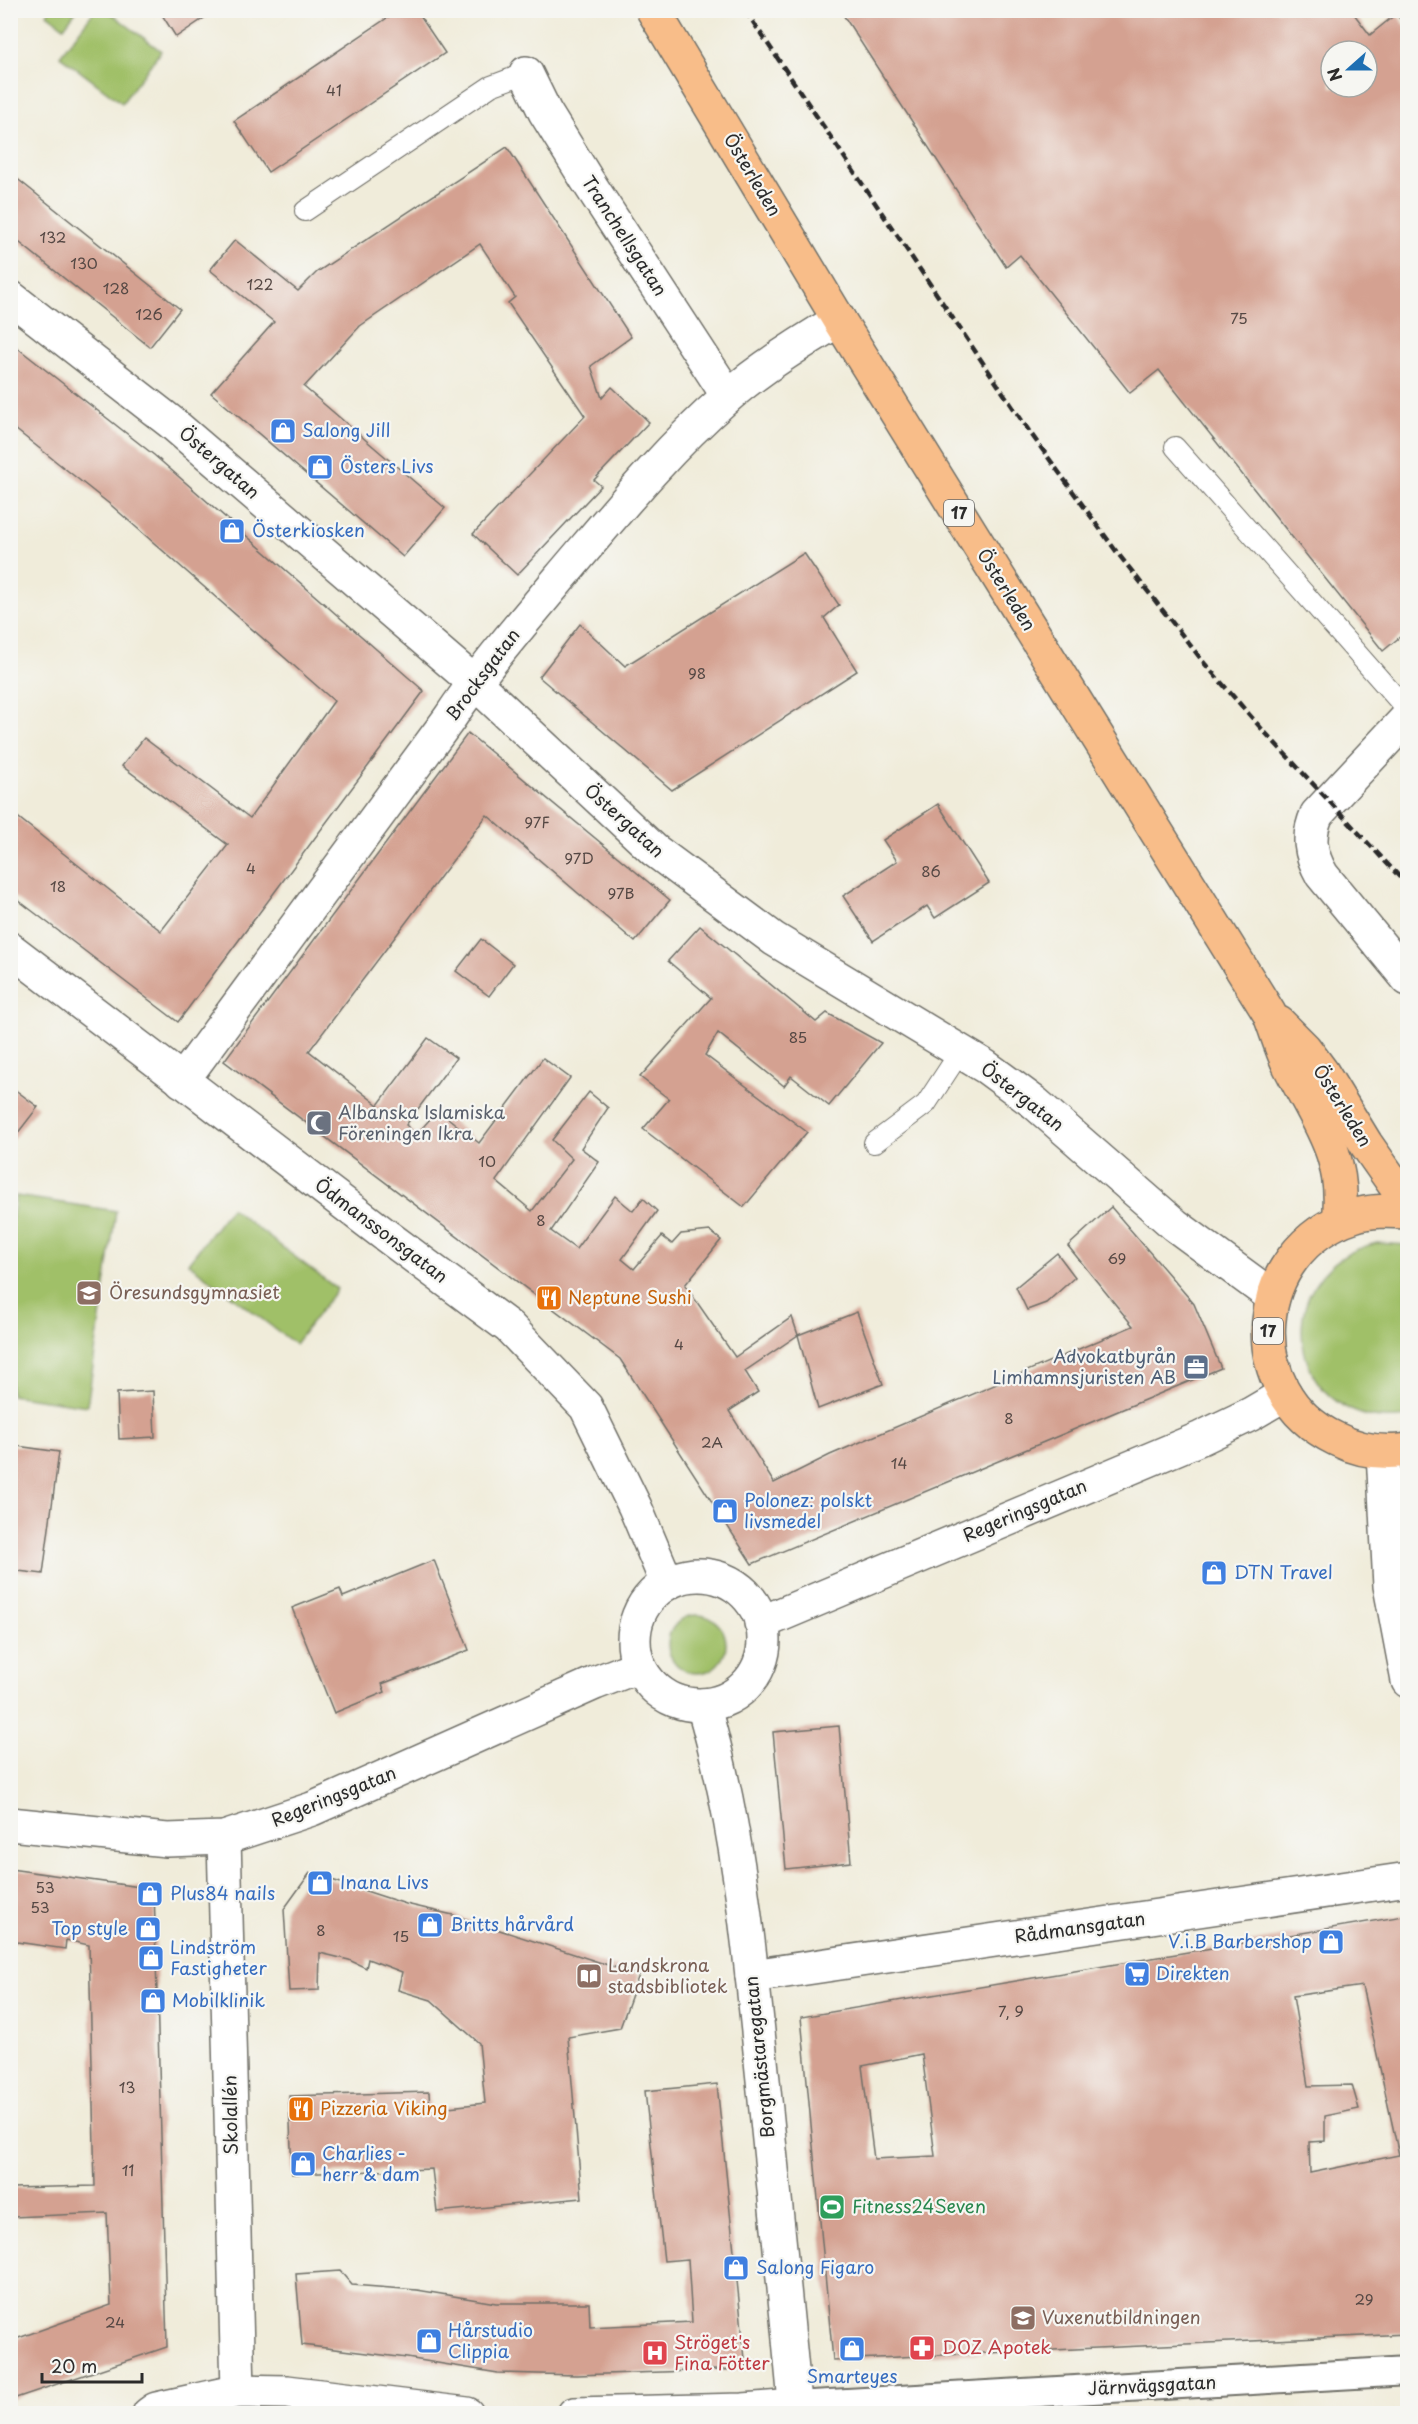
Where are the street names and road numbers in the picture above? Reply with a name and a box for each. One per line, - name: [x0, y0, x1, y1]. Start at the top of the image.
- street label: Österleden: [718, 127, 789, 221]
- street label: Tranchellsgatan: [576, 169, 674, 301]
- street label: Östergatan: [174, 419, 266, 505]
- road number: 17: [944, 500, 974, 526]
- street label: Österleden: [971, 543, 1043, 636]
- street label: Brocksgatan: [438, 622, 525, 726]
- street label: Östergatan: [579, 777, 671, 863]
- street label: Östergatan: [975, 1055, 1070, 1137]
- street label: Österleden: [1307, 1059, 1379, 1152]
- street label: Ödmanssonsgatan: [310, 1171, 454, 1289]
- road number: 17: [1253, 1318, 1283, 1344]
- street label: Regeringsgatan: [958, 1471, 1091, 1548]
- street label: Regeringsgatan: [267, 1758, 400, 1833]
- street label: Rådmansgatan: [1013, 1904, 1147, 1949]
- street label: Borgmästaregatan: [737, 1975, 780, 2139]
- street label: Skolallén: [215, 2075, 244, 2155]
- street label: Järnvägsgatan: [1087, 2368, 1217, 2401]

